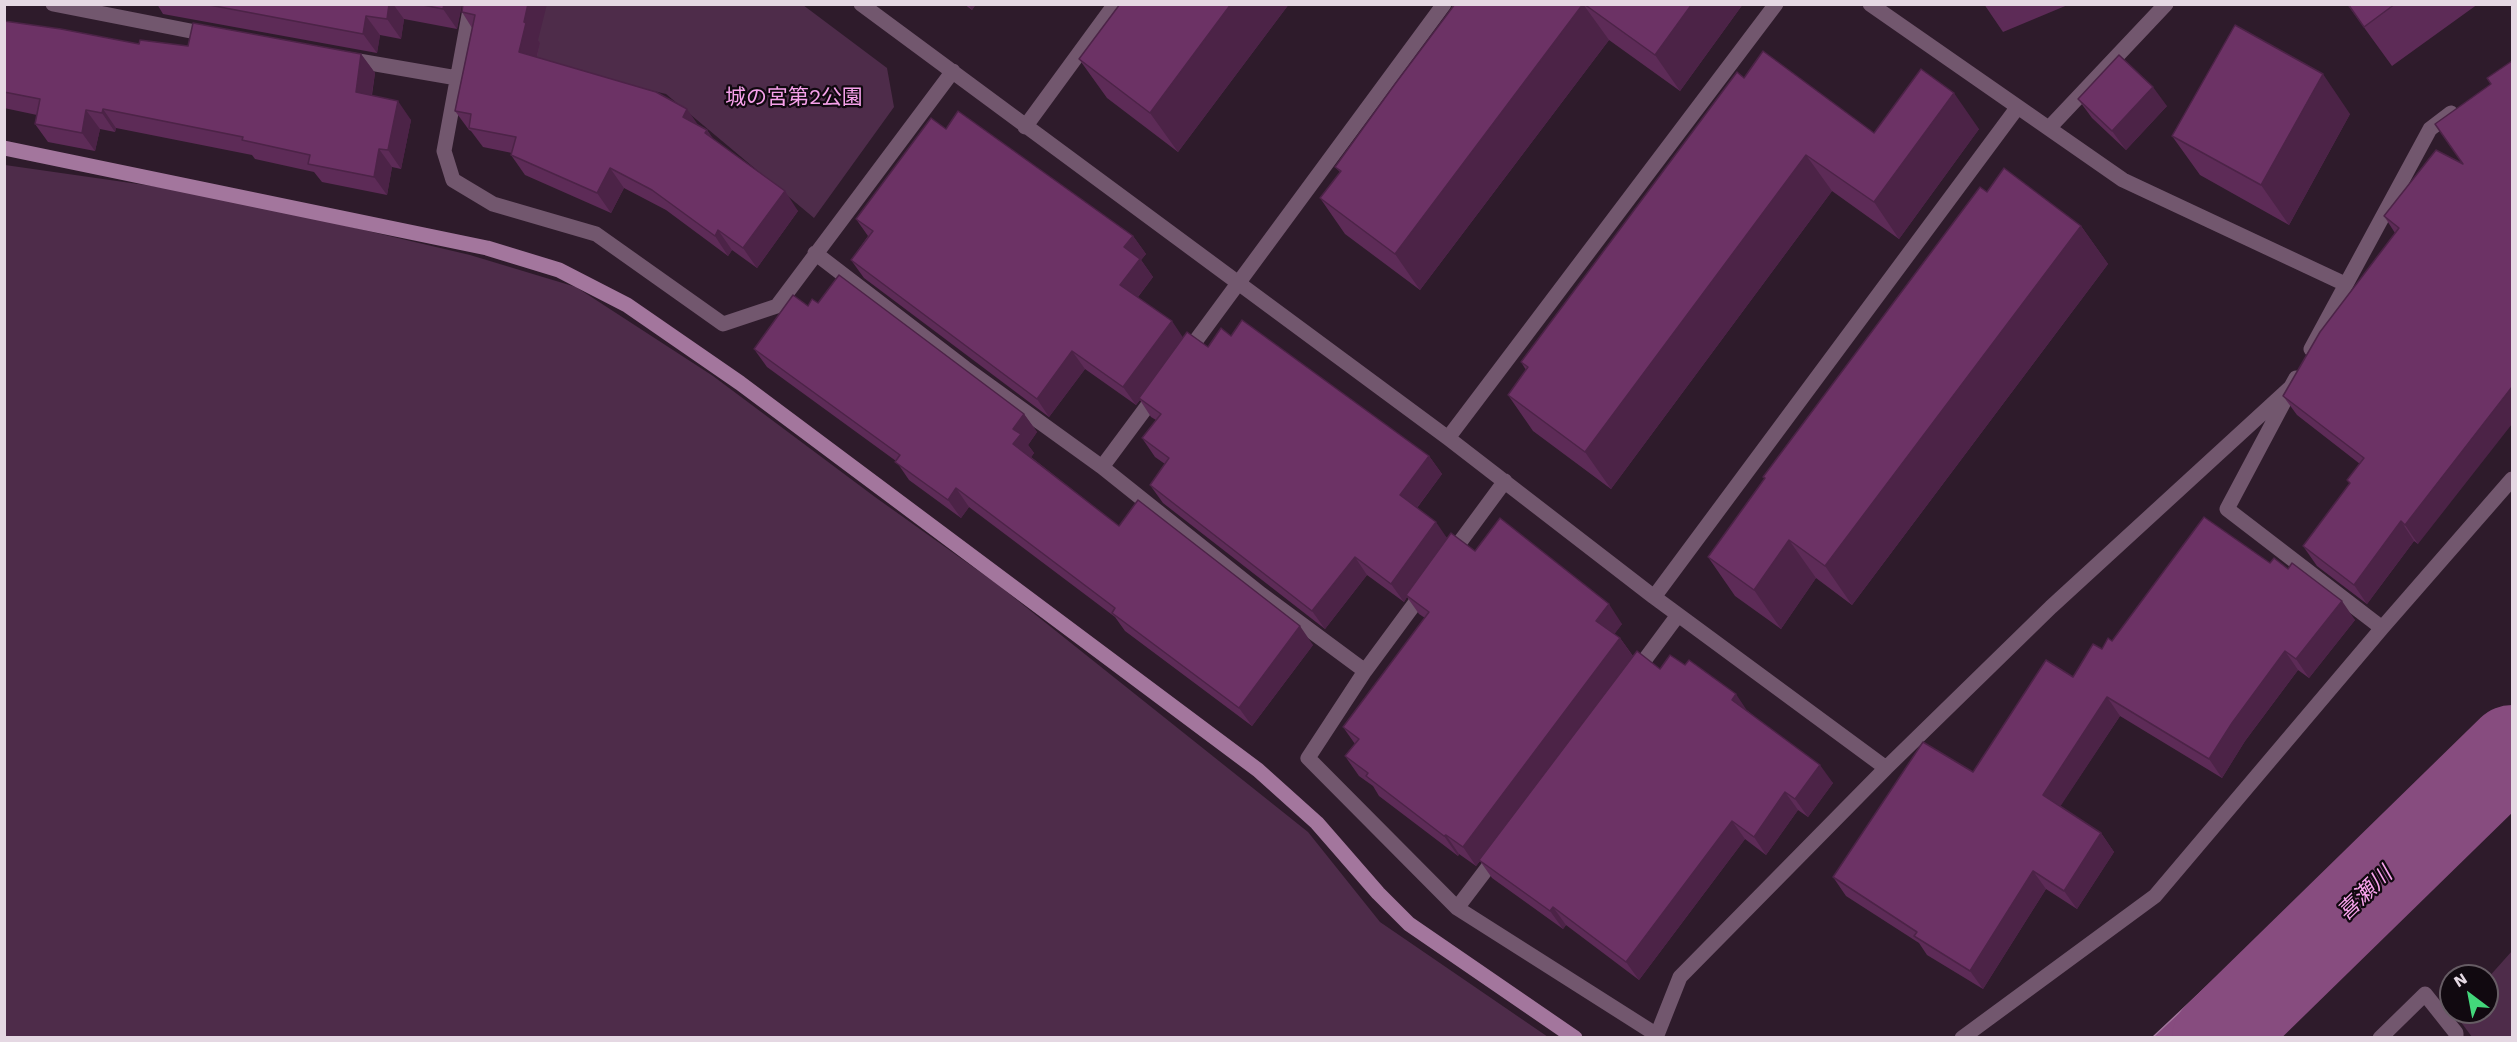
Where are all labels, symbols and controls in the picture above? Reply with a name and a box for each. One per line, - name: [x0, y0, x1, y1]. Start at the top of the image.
- park label: 城の宮第2公園: [725, 85, 863, 111]
- water label: 喜瀬川: [2332, 862, 2398, 926]
- north arrow: [2439, 964, 2499, 1024]
- text: N: [2450, 969, 2470, 991]

